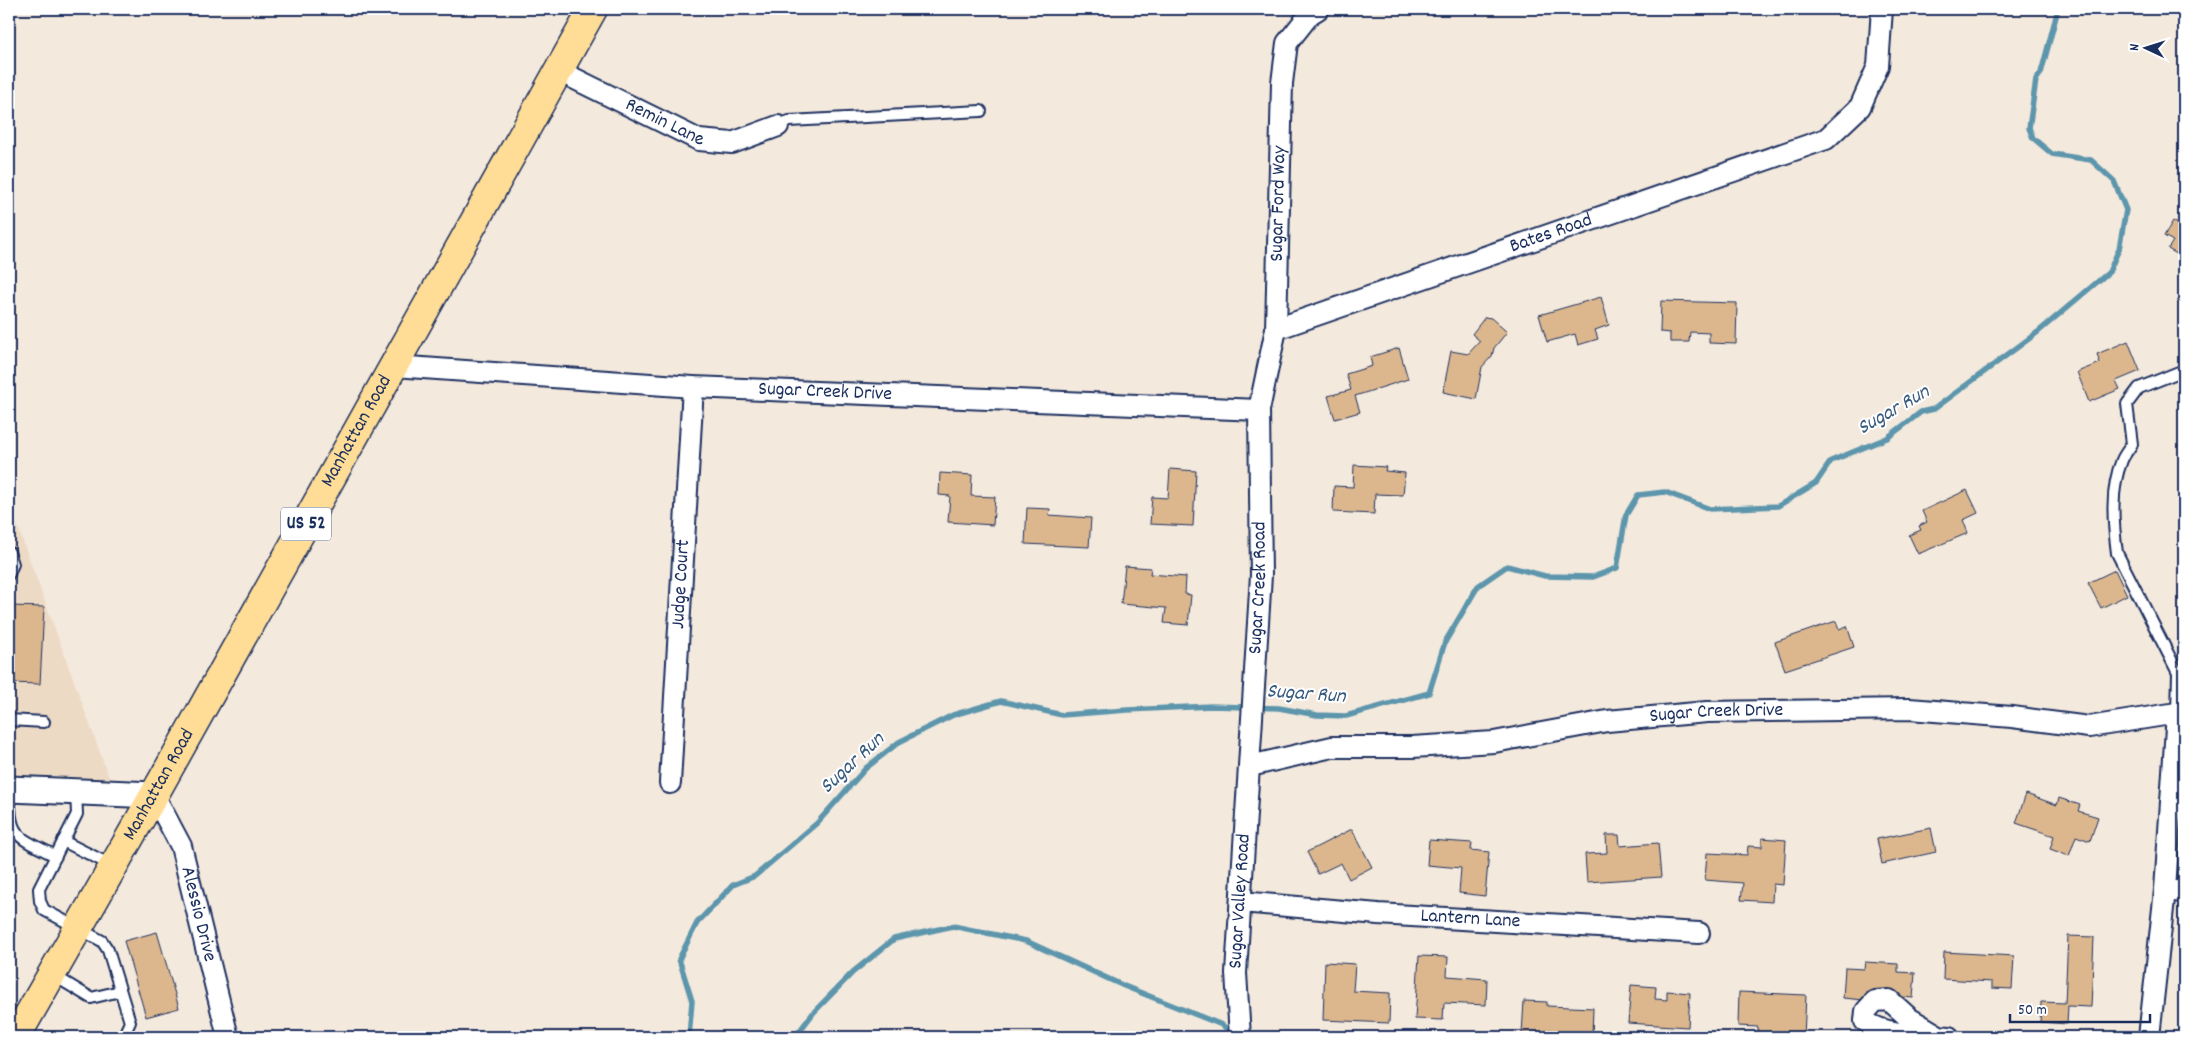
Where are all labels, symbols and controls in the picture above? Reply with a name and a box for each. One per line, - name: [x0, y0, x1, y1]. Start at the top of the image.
- north arrow: [2120, 22, 2170, 72]
- text: N: [2125, 43, 2145, 51]
- street label: Remin Lane: [620, 92, 705, 154]
- street label: Sugar Ford Way: [1264, 145, 1294, 262]
- street label: Bates Road: [1506, 207, 1596, 261]
- street label: Manhattan Road: [315, 370, 400, 493]
- street label: Sugar Creek Drive: [758, 376, 893, 409]
- water label: Sugar Run: [1852, 378, 1937, 444]
- road number: US 52: [281, 508, 331, 540]
- street label: Sugar Creek Road: [1242, 521, 1275, 655]
- street label: Judge Court: [665, 539, 698, 630]
- water label: Sugar Run: [1266, 677, 1348, 713]
- street label: Sugar Creek Drive: [1648, 697, 1784, 731]
- street label: Manhattan Road: [117, 724, 202, 846]
- water label: Sugar Run: [814, 725, 893, 802]
- street label: Sugar Valley Road: [1222, 833, 1259, 970]
- street label: Alessio Drive: [173, 864, 223, 965]
- street label: Lantern Lane: [1420, 903, 1521, 936]
- scale bar: [2010, 991, 2150, 1023]
- text: 50 m: [2018, 1000, 2047, 1022]

